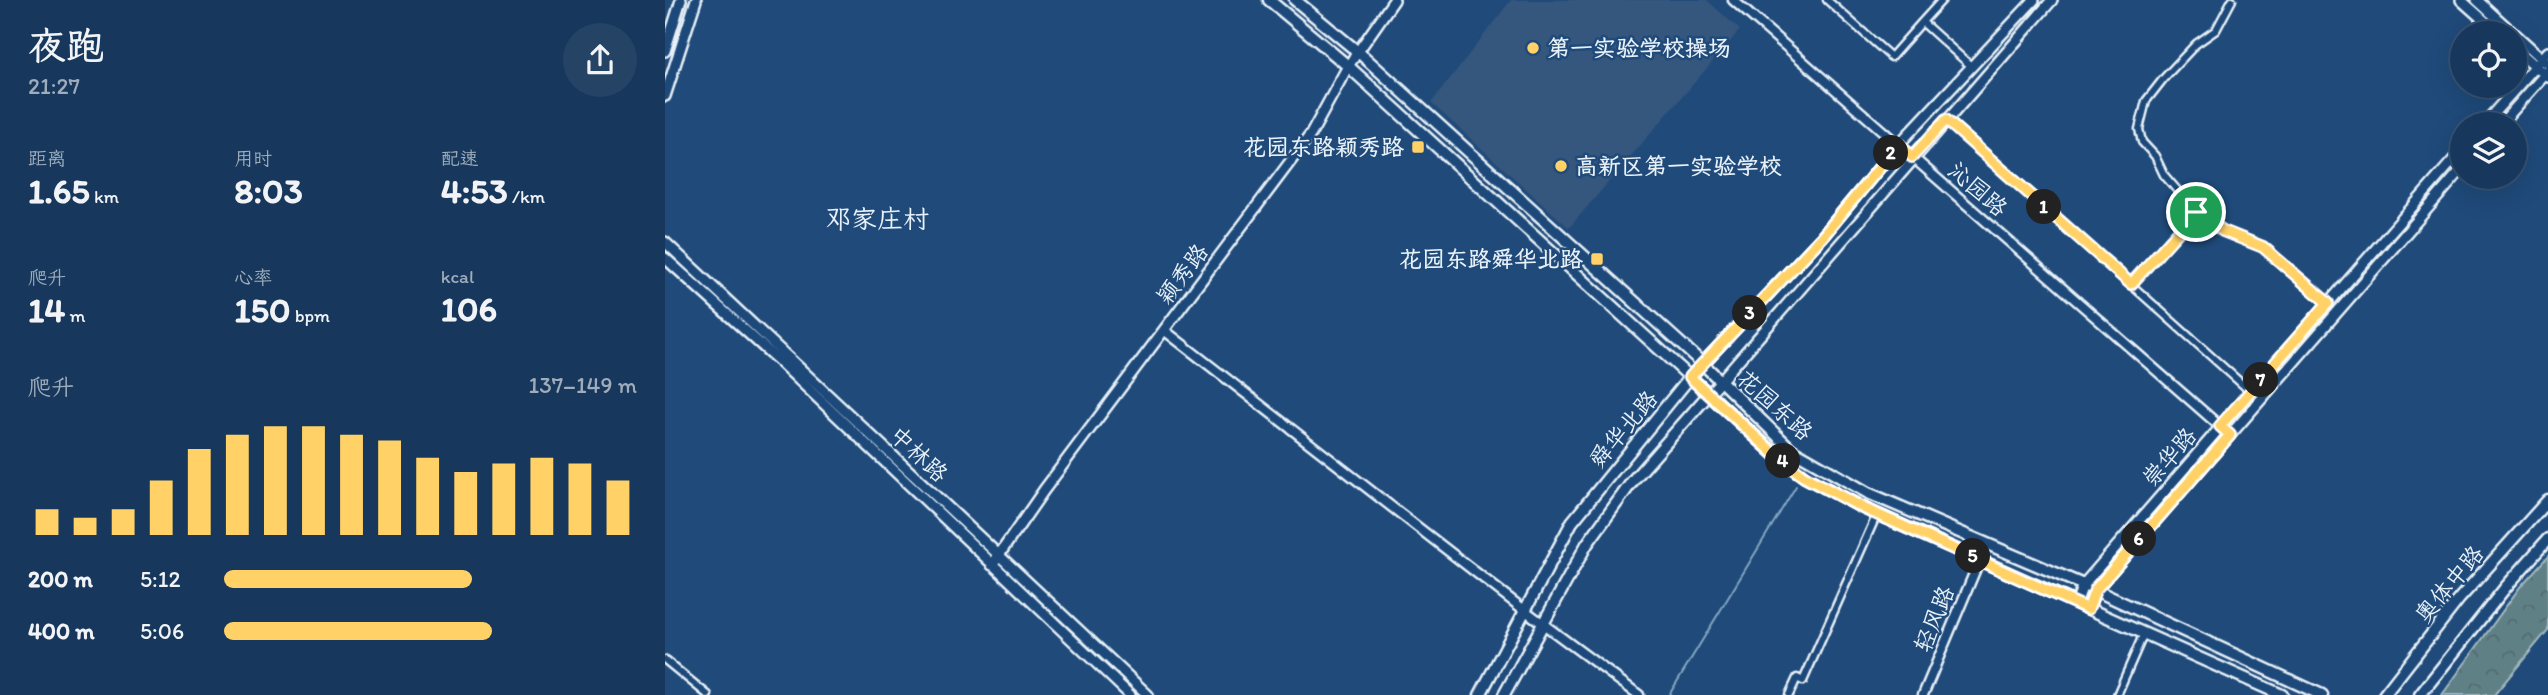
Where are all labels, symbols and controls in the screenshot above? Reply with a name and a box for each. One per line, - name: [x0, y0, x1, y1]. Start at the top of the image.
- map controls: [2450, 21, 2527, 189]
- button: locate: [2450, 21, 2527, 98]
- text: 夜跑: [28, 23, 104, 69]
- button: share: [563, 23, 637, 97]
- place label: 第一实验学校操场: [1547, 34, 1731, 62]
- marker: 第一实验学校操场: [1525, 40, 1541, 56]
- text: 21:27: [28, 72, 80, 100]
- button: layers: [2450, 112, 2527, 189]
- place label: 花园东路颖秀路: [1243, 133, 1404, 161]
- pin: 2: [1873, 136, 1909, 170]
- marker: 花园东路颖秀路: [1410, 139, 1426, 155]
- text: 2: [1886, 141, 1896, 164]
- text: 距离: [28, 147, 66, 170]
- text: 用时: [234, 147, 272, 170]
- text: 配速: [441, 147, 479, 170]
- place label: 高新区第一实验学校: [1575, 152, 1782, 180]
- street label: 沁园路: [1943, 156, 2013, 222]
- marker: 高新区第一实验学校: [1553, 158, 1569, 174]
- text: 1.65: [28, 170, 90, 212]
- text: 8:03: [234, 170, 303, 212]
- text: 4:53: [441, 170, 508, 212]
- pin: [2166, 182, 2226, 242]
- text: km: [90, 185, 119, 208]
- text: /km: [508, 185, 545, 208]
- pin: 1: [2027, 190, 2061, 224]
- icon: arrive: [2177, 193, 2215, 231]
- text: 1: [2039, 195, 2048, 218]
- district label: 邓家庄村: [825, 203, 929, 235]
- street label: 颖秀路: [1150, 238, 1214, 310]
- place label: 花园东路舜华北路: [1399, 245, 1583, 273]
- marker: 花园东路舜华北路: [1589, 251, 1605, 267]
- text: kcal: [441, 265, 474, 288]
- text: 爬升: [28, 266, 66, 289]
- text: 心率: [234, 266, 272, 289]
- text: 106: [441, 288, 497, 330]
- text: 14: [28, 289, 65, 331]
- text: 150: [234, 289, 291, 331]
- pin: 3: [1733, 296, 1767, 330]
- text: 3: [1744, 301, 1755, 324]
- text: m: [65, 304, 86, 327]
- text: bpm: [291, 304, 330, 327]
- pin: 7: [2243, 362, 2279, 398]
- street label: 花园东路: [1731, 364, 1819, 446]
- text: 7: [2256, 368, 2265, 391]
- text: 137–149 m: [529, 371, 637, 399]
- text: 爬升: [28, 373, 74, 401]
- street label: 舜华北路: [1583, 385, 1663, 473]
- street label: 中林路: [884, 420, 954, 488]
- street label: 崇华路: [2136, 422, 2202, 492]
- pin: 4: [1765, 444, 1801, 478]
- text: 4: [1777, 449, 1788, 472]
- pin: 6: [2121, 522, 2157, 556]
- text: 6: [2133, 527, 2144, 550]
- pin: 5: [1955, 538, 1991, 574]
- street label: 奥体中路: [2409, 540, 2489, 628]
- text: 5: [1968, 544, 1977, 567]
- text: 200 m: [28, 565, 93, 593]
- text: 5:12: [140, 565, 180, 593]
- street label: 轻风路: [1908, 582, 1960, 656]
- text: 400 m: [28, 617, 95, 645]
- text: 5:06: [140, 617, 184, 645]

